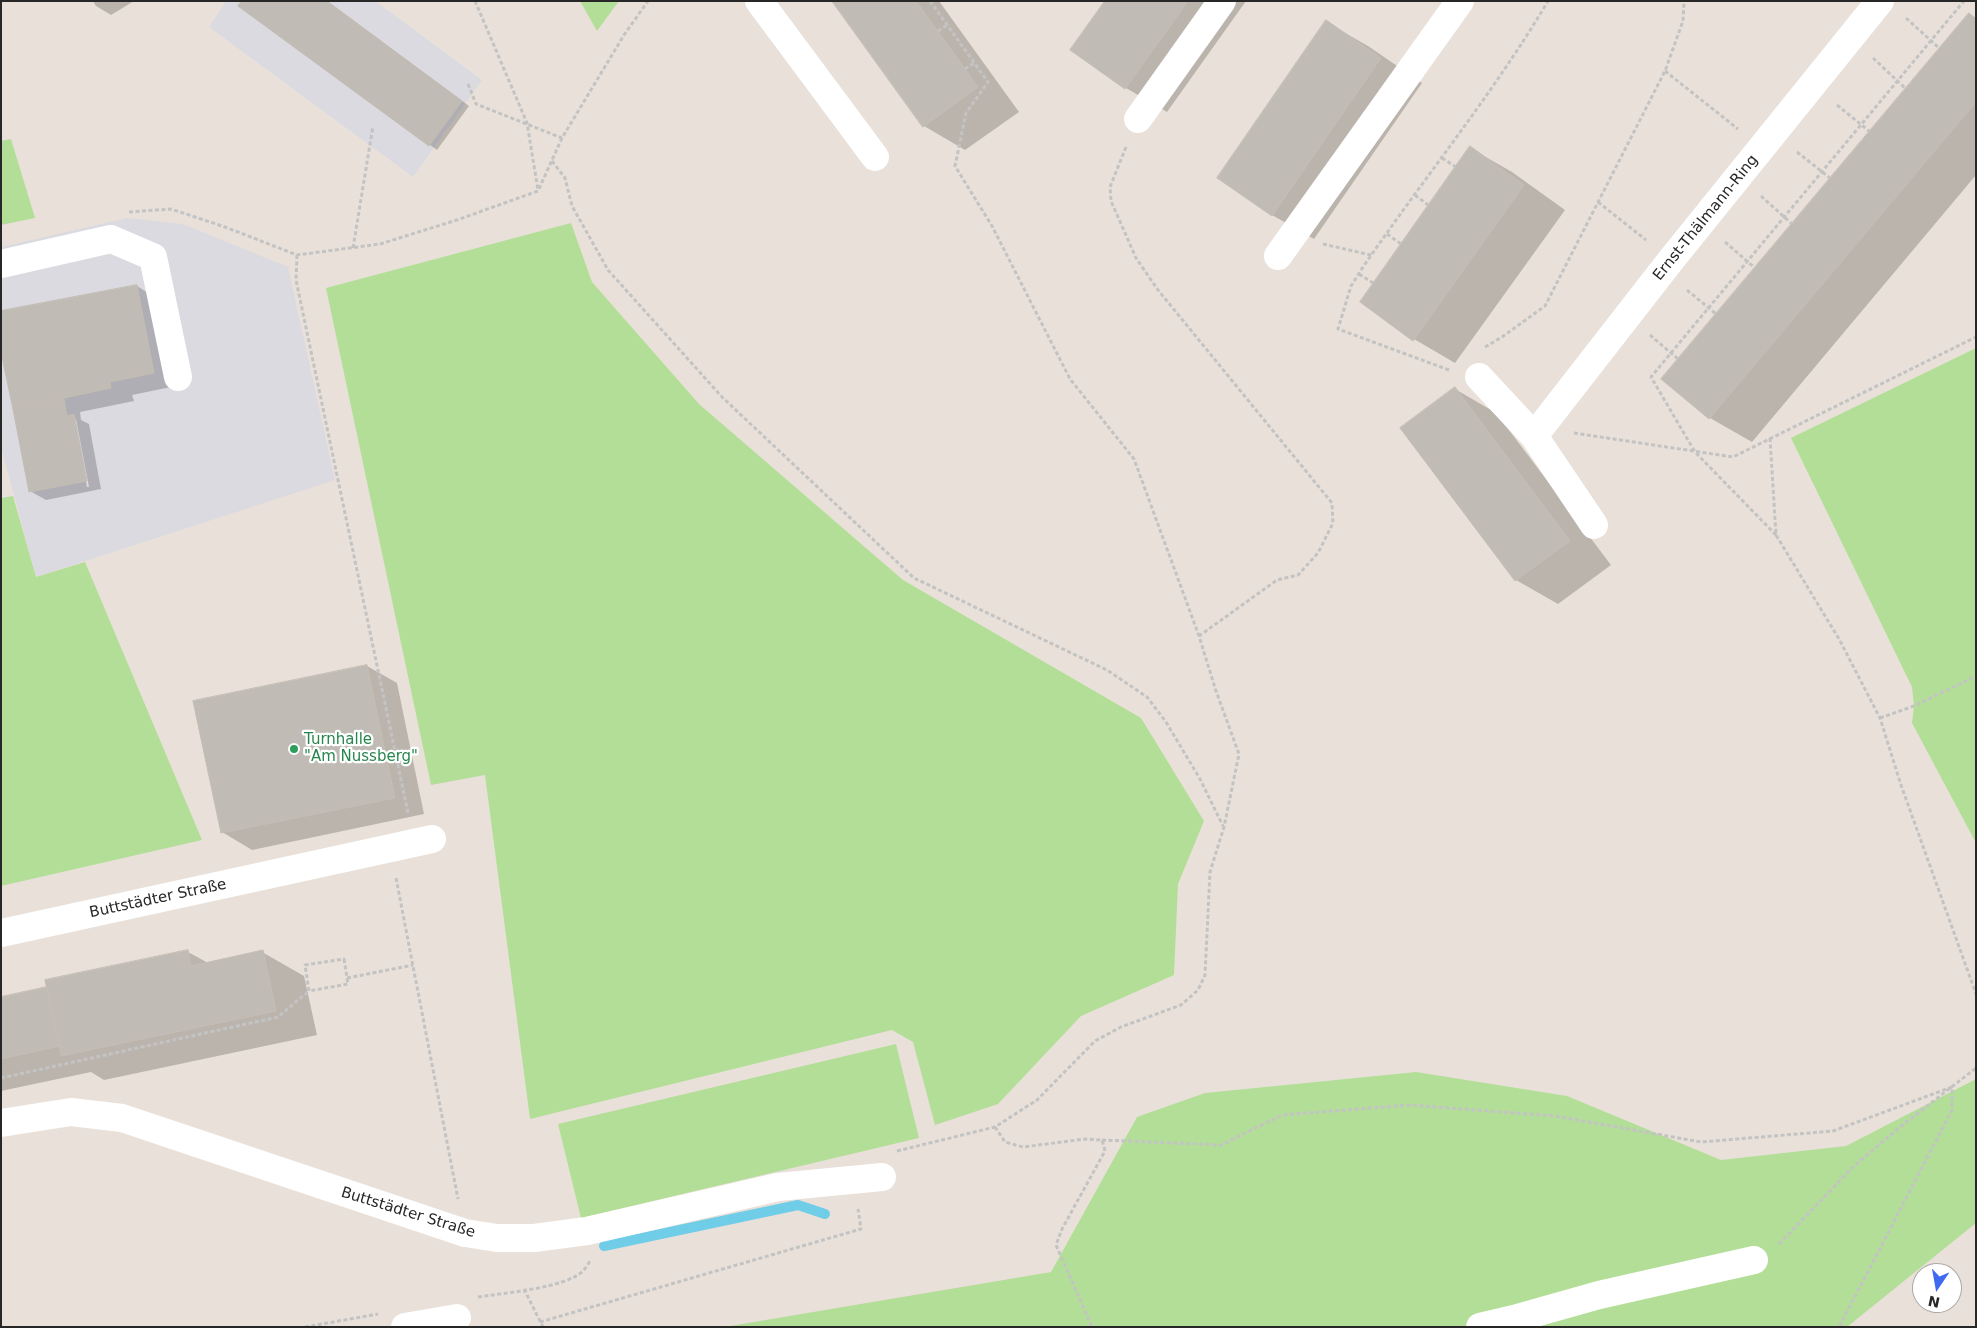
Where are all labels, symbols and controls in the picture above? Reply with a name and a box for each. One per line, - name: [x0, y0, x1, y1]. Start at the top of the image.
- street label: Ernst-Thälmann-Ring: [1650, 152, 1762, 284]
- place label: Turnhalle "Am Nussberg": [304, 731, 418, 766]
- marker: Turnhalle "Am Nussberg": [288, 743, 300, 755]
- street label: Buttstädter Straße: [88, 876, 228, 922]
- street label: Buttstädter Straße: [339, 1184, 477, 1242]
- north arrow: [1912, 1263, 1962, 1313]
- text: N: [1927, 1293, 1941, 1311]

